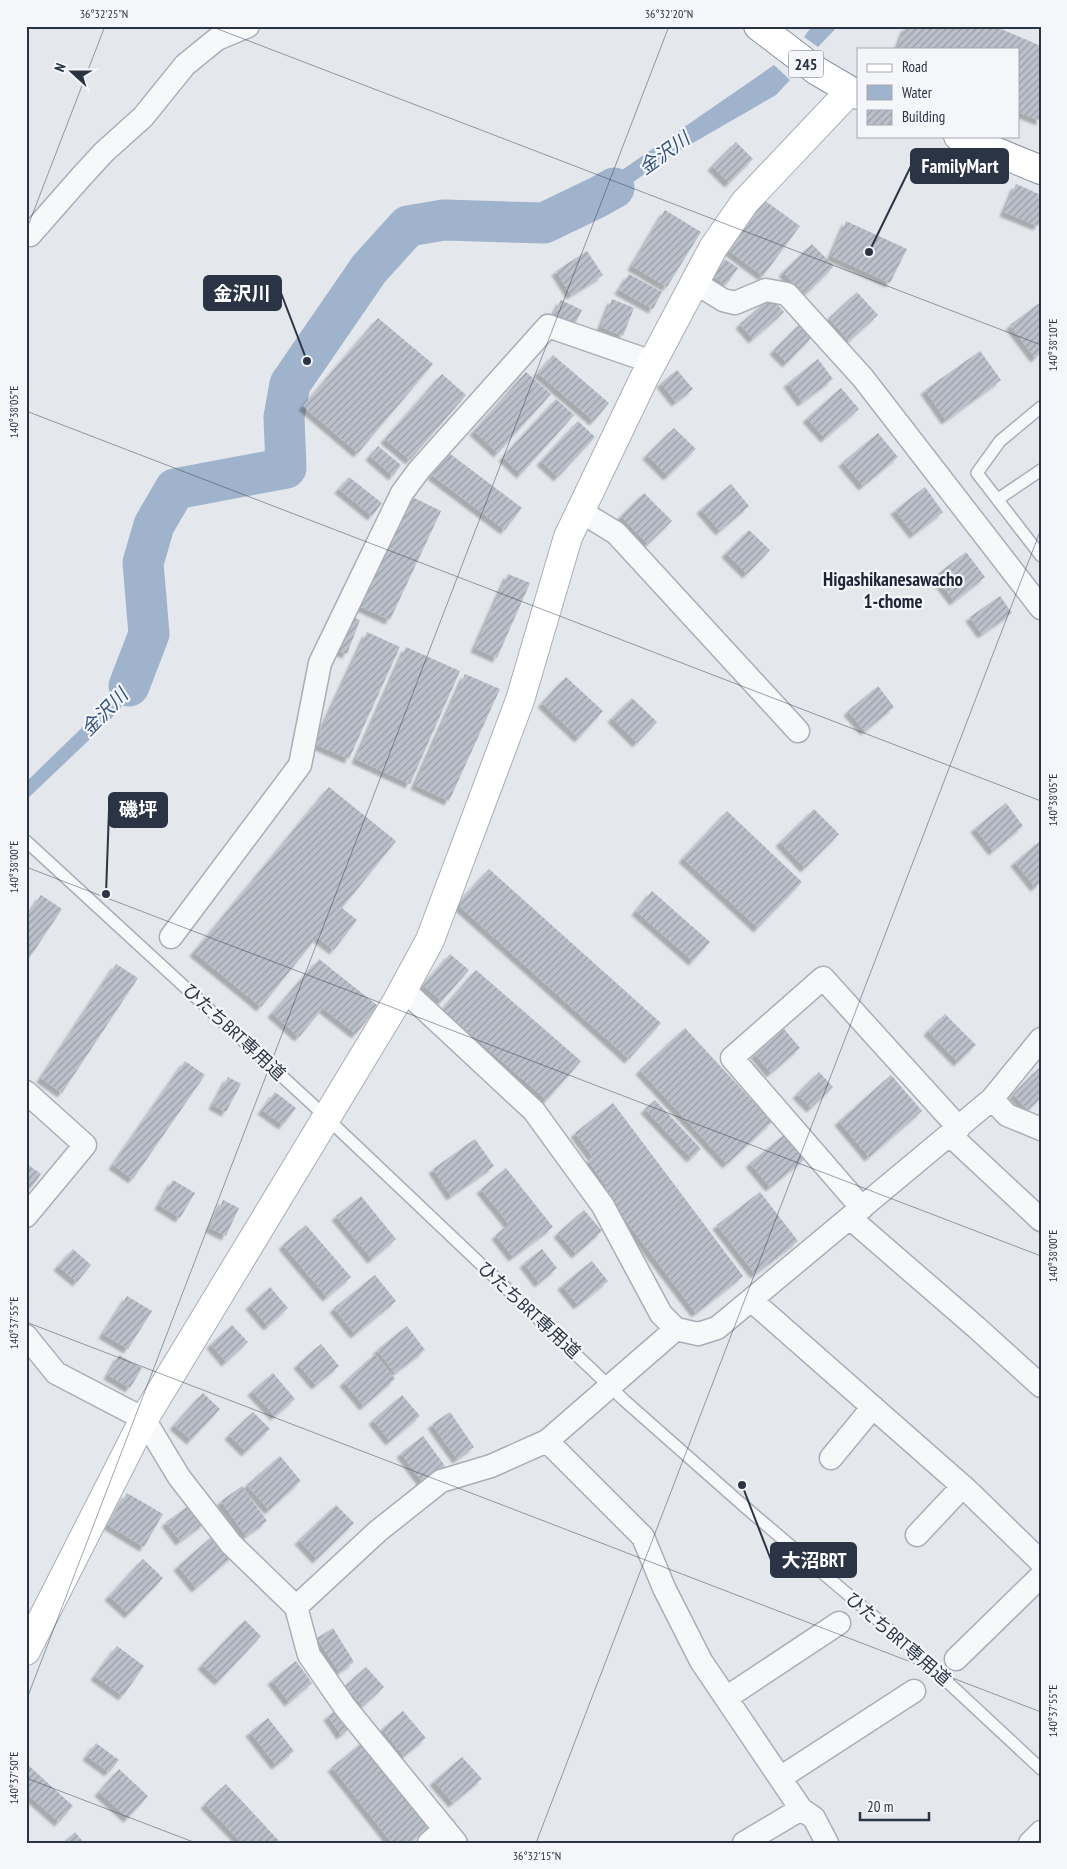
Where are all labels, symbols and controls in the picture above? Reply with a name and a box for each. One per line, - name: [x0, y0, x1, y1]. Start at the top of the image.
- text: 36°32'25"N: [80, 6, 128, 21]
- text: 36°32'20"N: [645, 6, 693, 21]
- north arrow: [48, 48, 98, 98]
- legend: [857, 48, 1020, 138]
- road number: 245: [788, 51, 824, 78]
- text: Road: [902, 57, 928, 76]
- text: N: [50, 61, 70, 74]
- text: Water: [902, 83, 933, 102]
- text: Building: [902, 107, 945, 126]
- water label: 金沢川: [634, 125, 696, 179]
- callout: FamilyMart: [911, 149, 1008, 183]
- text: FamilyMart: [922, 154, 999, 178]
- callout: 金沢川: [204, 276, 281, 310]
- text: 金沢川: [213, 281, 271, 305]
- text: 140°38'10"E: [1045, 319, 1060, 371]
- text: 140°38'05"E: [6, 386, 21, 438]
- district label: Higashikanesawacho 1-chome: [823, 567, 963, 613]
- water label: 金沢川: [76, 682, 134, 741]
- text: 140°38'05"E: [1045, 774, 1060, 826]
- callout: 磯坪: [109, 793, 167, 827]
- text: 磯坪: [119, 797, 157, 821]
- text: 140°38'00"E: [6, 841, 21, 893]
- street label: ひたちBRT専用道: [178, 978, 291, 1085]
- text: 140°38'00"E: [1045, 1230, 1060, 1282]
- street label: ひたちBRT専用道: [473, 1256, 586, 1363]
- text: 140°37'55"E: [6, 1297, 21, 1349]
- callout: 大沼BRT: [771, 1543, 856, 1577]
- text: 大沼BRT: [781, 1548, 847, 1572]
- street label: ひたちBRT専用道: [841, 1587, 956, 1691]
- text: 140°37'55"E: [1045, 1685, 1060, 1737]
- text: 140°37'50"E: [6, 1752, 21, 1804]
- scale bar: [860, 1789, 928, 1821]
- text: 20 m: [867, 1797, 893, 1816]
- text: 36°32'15"N: [513, 1848, 561, 1863]

